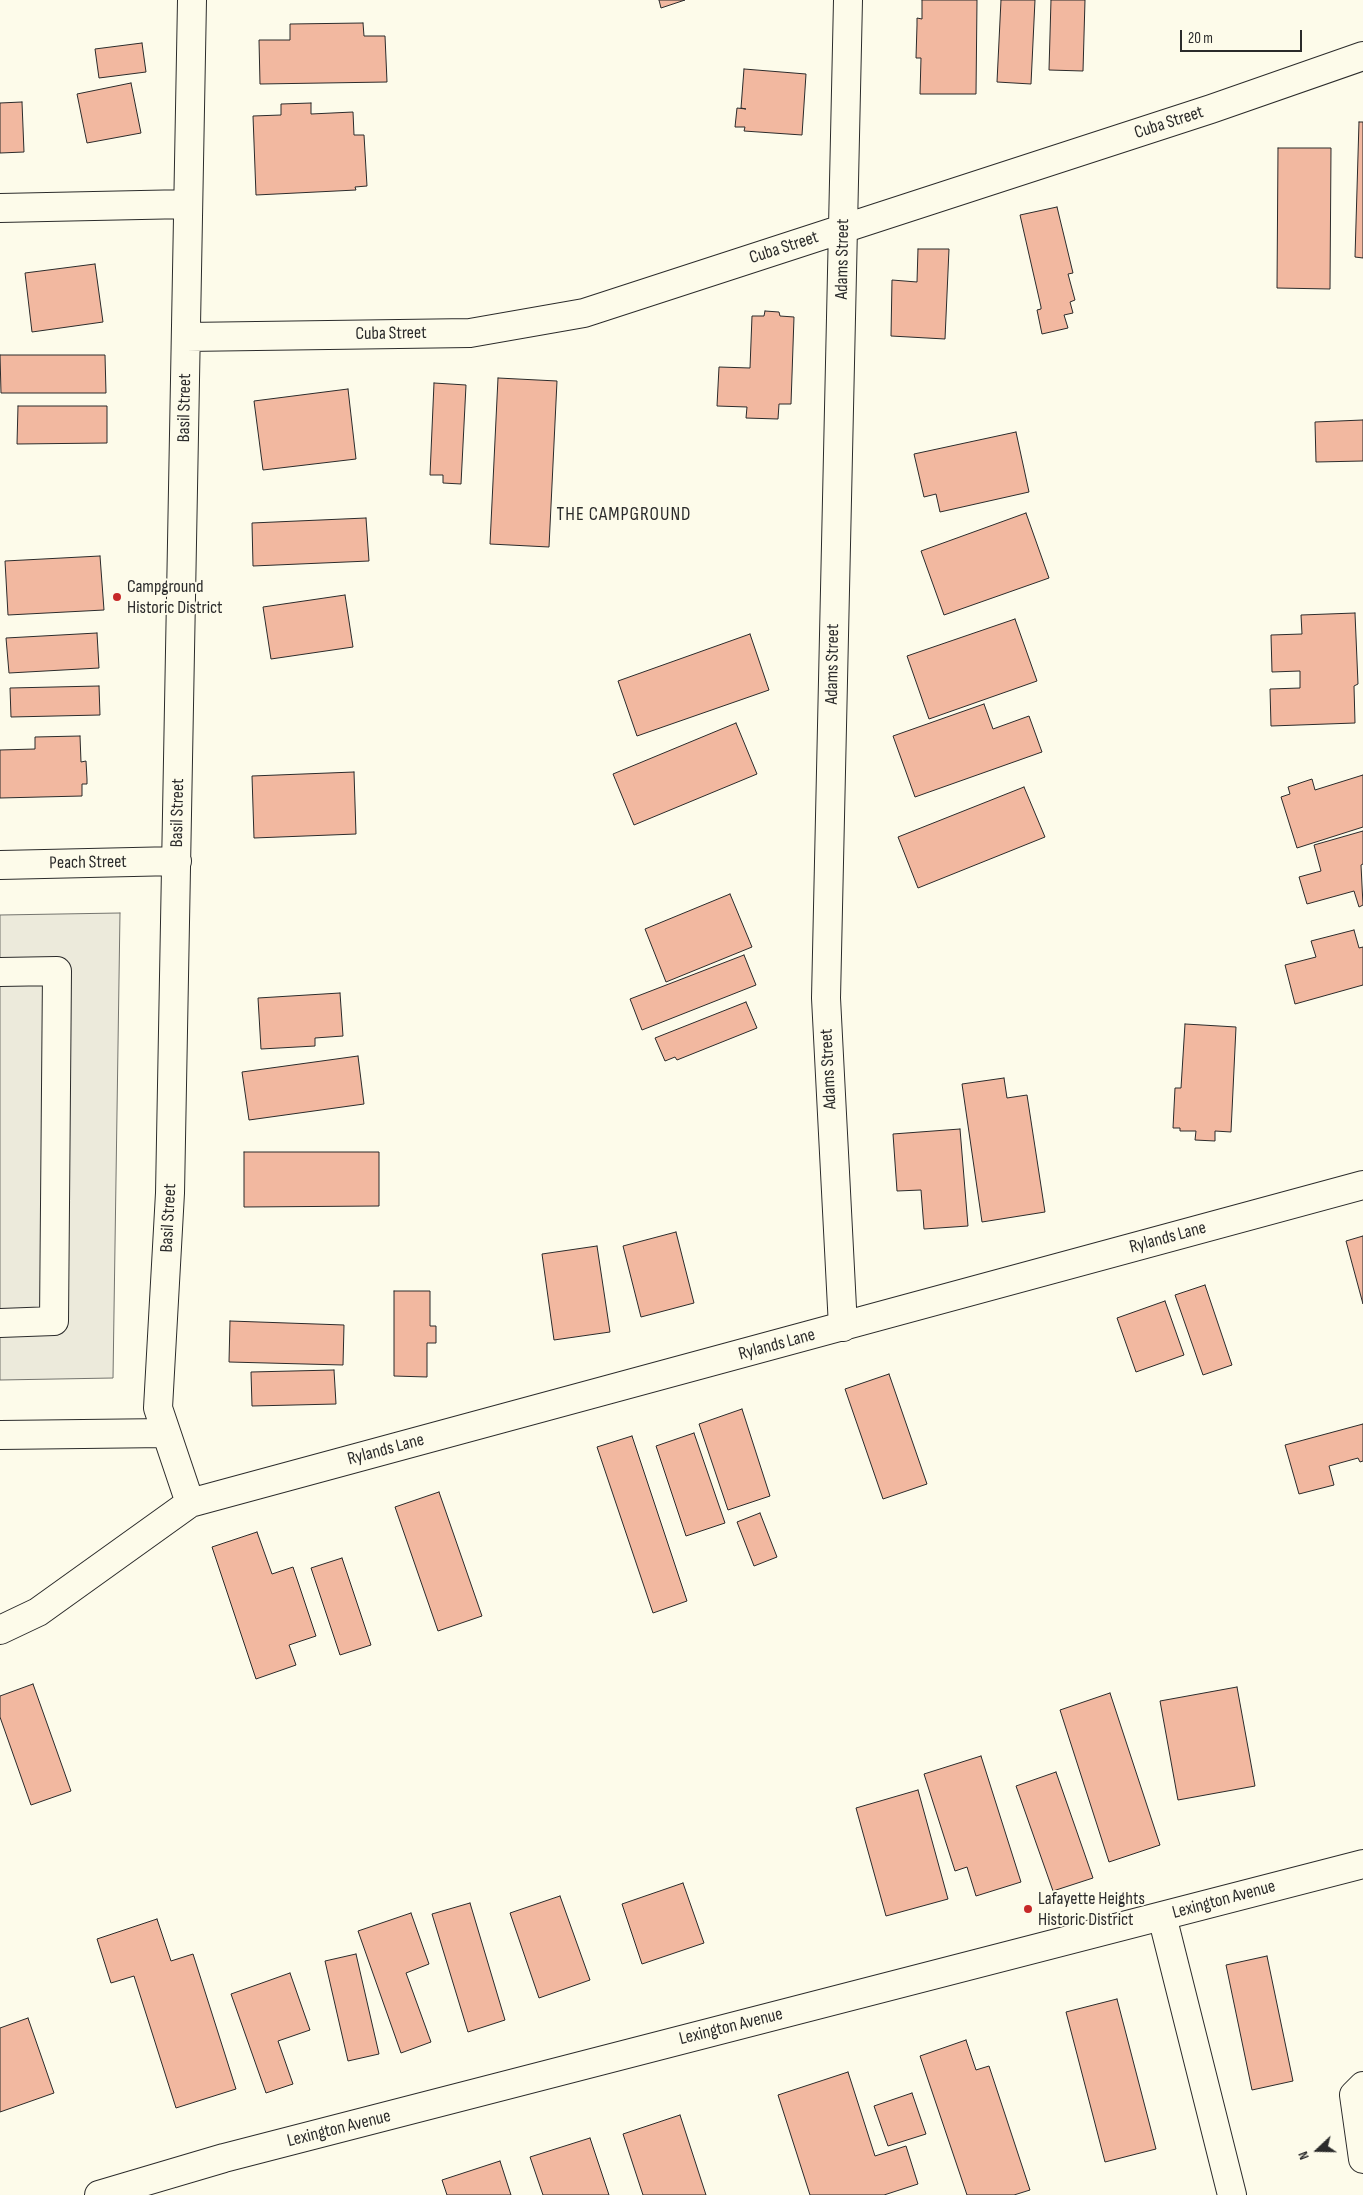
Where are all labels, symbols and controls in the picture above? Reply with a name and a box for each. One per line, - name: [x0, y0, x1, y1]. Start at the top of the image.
- scale bar: [1183, 20, 1306, 52]
- text: 20 m: [1188, 29, 1213, 48]
- street label: Cuba Street: [1132, 102, 1206, 144]
- street label: Adams Street: [831, 218, 855, 300]
- street label: Cuba Street: [747, 227, 821, 269]
- street label: Cuba Street: [355, 323, 427, 345]
- street label: Basil Street: [174, 373, 196, 443]
- district label: THE CAMPGROUND: [555, 504, 693, 526]
- place label: Campground Historic District: [127, 576, 223, 618]
- marker: Campground Historic District: [111, 591, 123, 603]
- street label: Adams Street: [821, 623, 845, 705]
- street label: Basil Street: [167, 778, 189, 848]
- street label: Peach Street: [49, 852, 127, 874]
- street label: Adams Street: [816, 1028, 842, 1110]
- street label: Basil Street: [156, 1183, 182, 1253]
- street label: Rylands Lane: [1127, 1217, 1209, 1259]
- street label: Rylands Lane: [736, 1324, 818, 1366]
- street label: Rylands Lane: [345, 1429, 427, 1471]
- street label: Lexington Avenue: [1170, 1876, 1278, 1924]
- place label: Lafayette Heights Historic District: [1038, 1888, 1145, 1930]
- marker: Lafayette Heights Historic District: [1022, 1903, 1034, 1915]
- street label: Lexington Avenue: [677, 2004, 785, 2050]
- street label: Lexington Avenue: [285, 2106, 393, 2152]
- north arrow: [1293, 2125, 1343, 2175]
- text: N: [1294, 2149, 1313, 2162]

